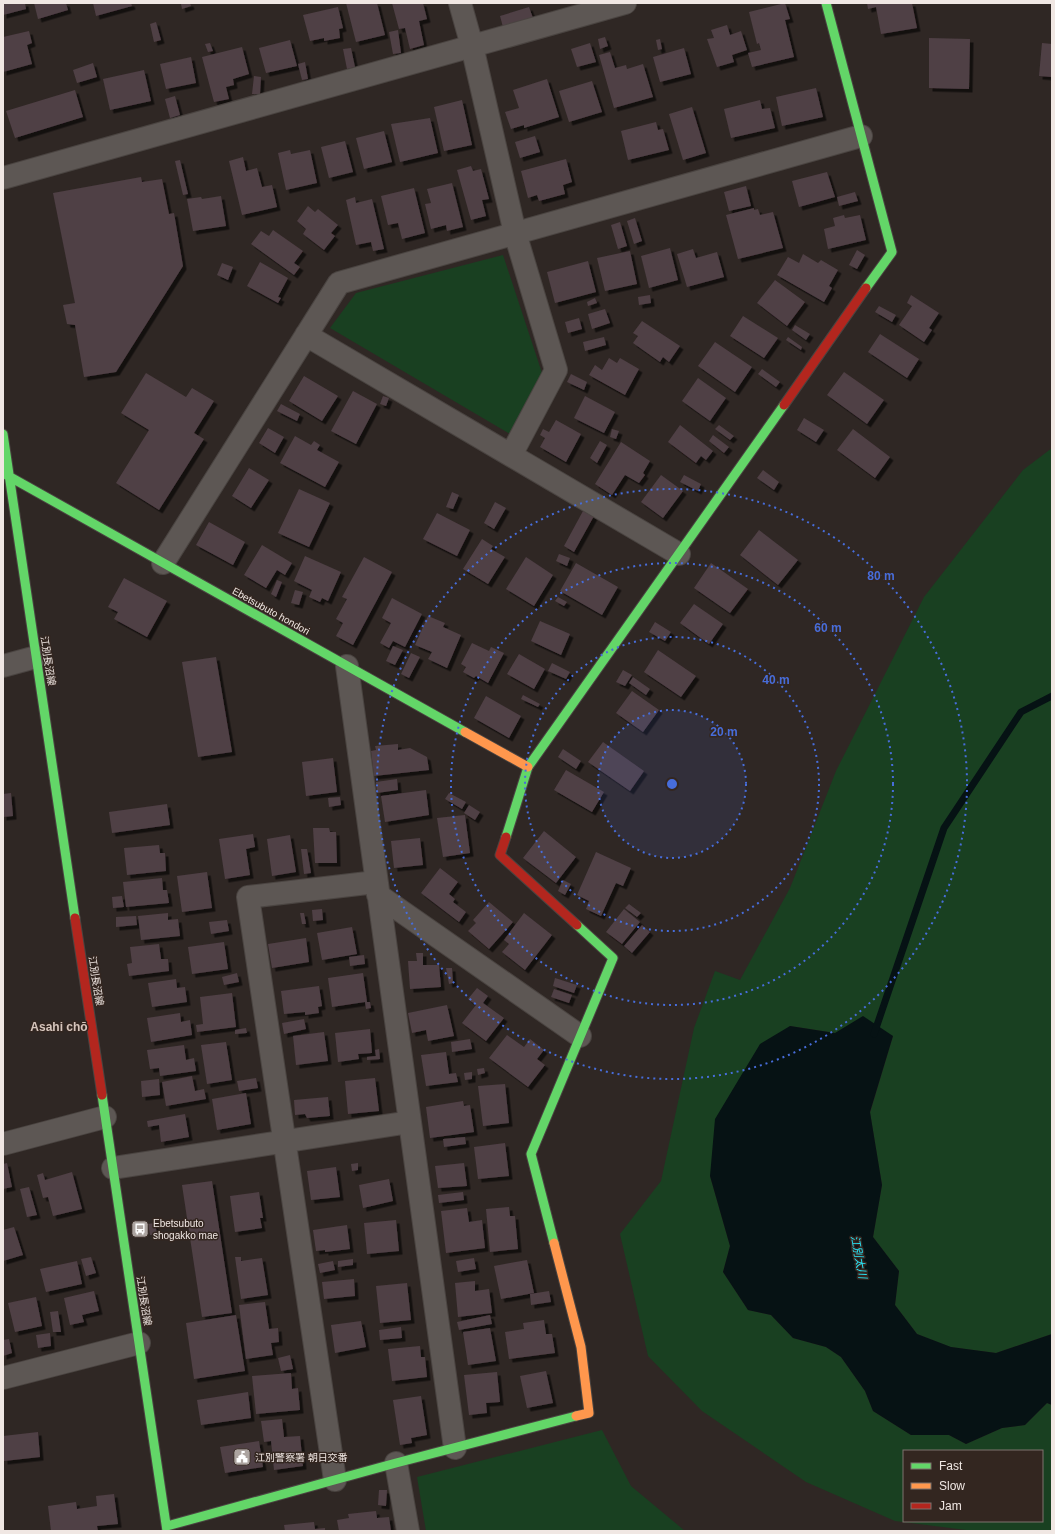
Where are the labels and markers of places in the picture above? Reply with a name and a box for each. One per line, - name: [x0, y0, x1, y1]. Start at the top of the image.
- centre of rings: [665, 777, 679, 791]
- place label: Ebetsubuto shogakko mae: [153, 1218, 218, 1241]
- bus stop icon: Ebetsubuto shogakko mae: [130, 1219, 150, 1239]
- public building icon: 江別警察署 朝日交番: [232, 1447, 252, 1467]
- place label: 江別警察署 朝日交番: [255, 1452, 348, 1463]

